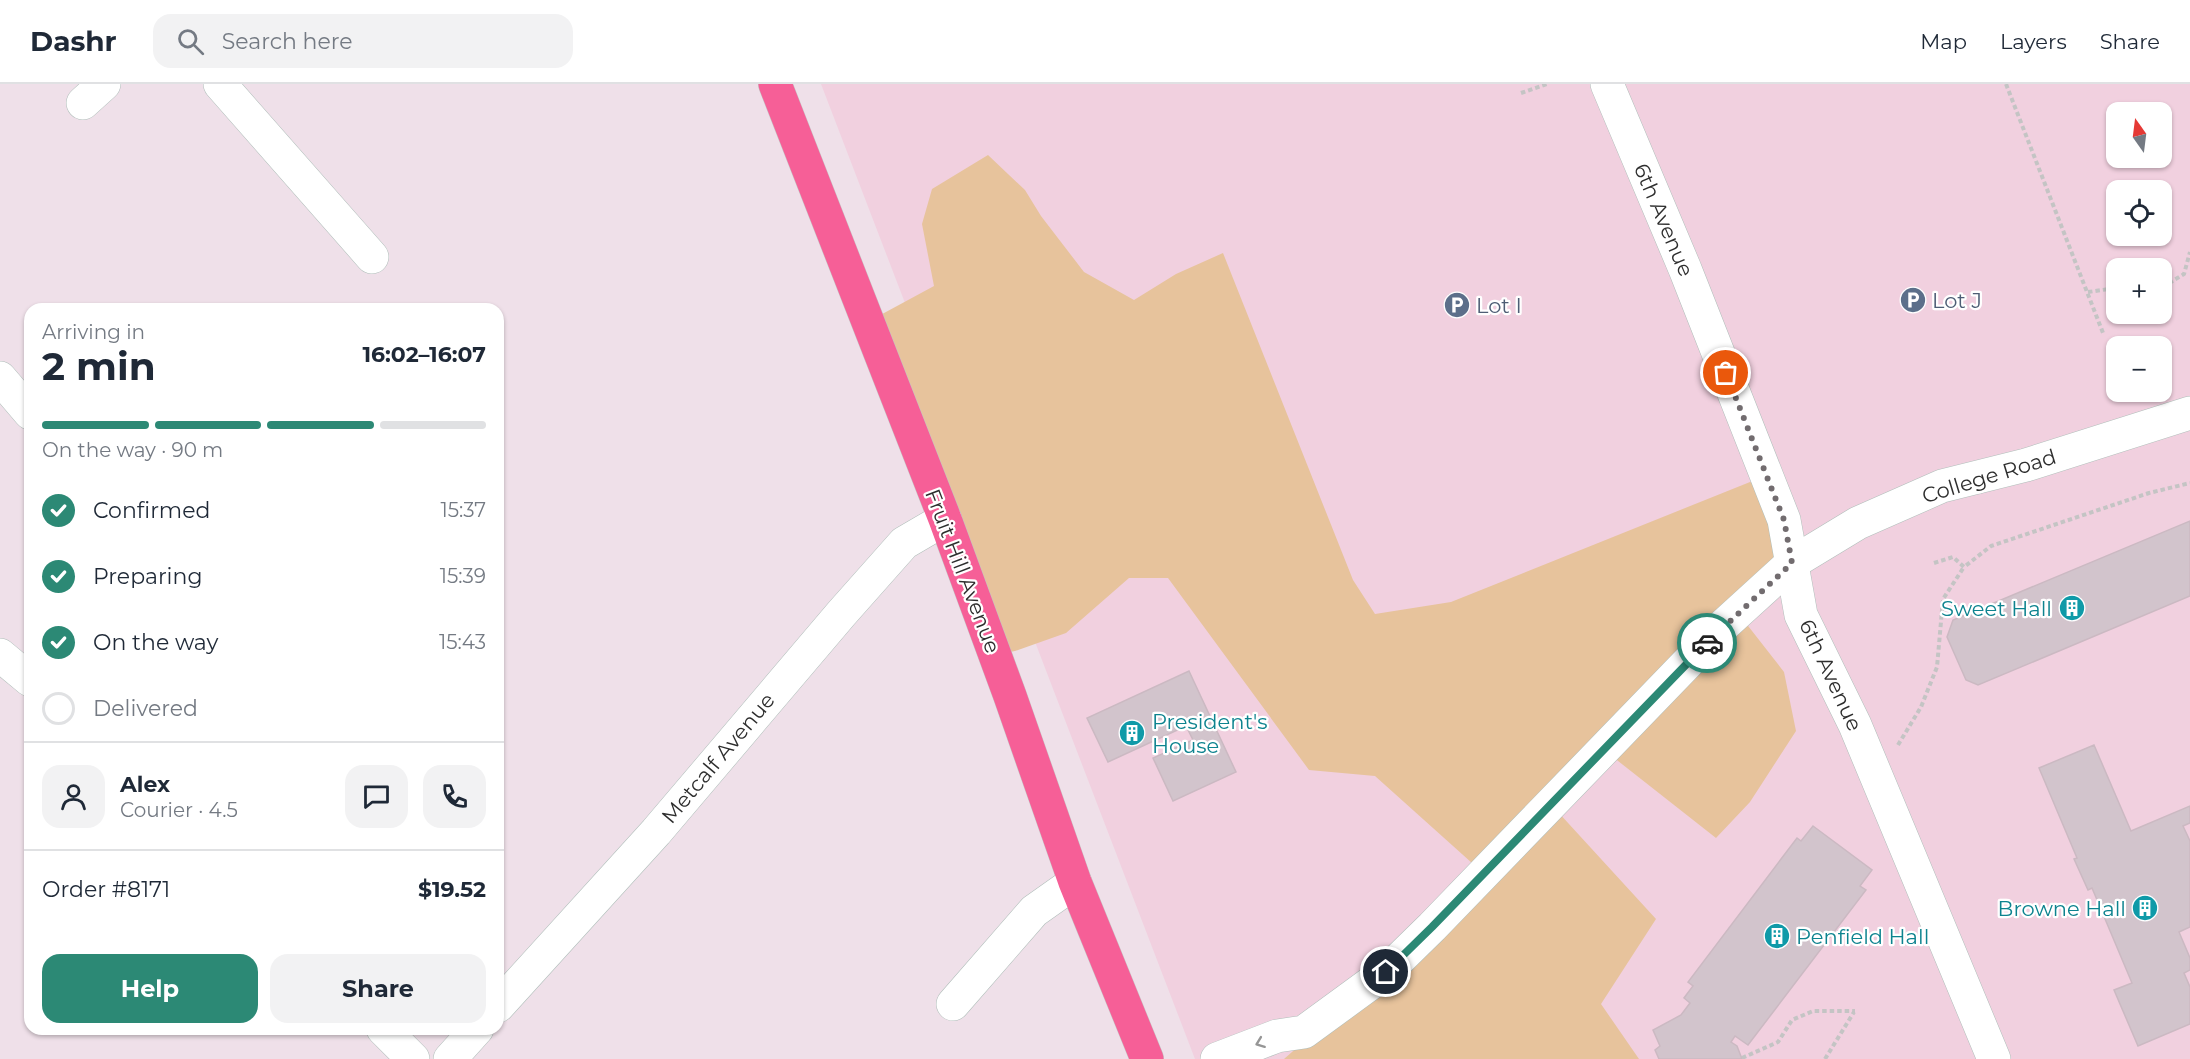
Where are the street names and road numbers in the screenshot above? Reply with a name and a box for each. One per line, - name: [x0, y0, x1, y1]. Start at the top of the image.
- street label: 6th Avenue: [1629, 160, 1699, 280]
- street label: College Road: [1919, 444, 2059, 508]
- street label: Fruit Hill Avenue: [920, 485, 1006, 657]
- street label: 6th Avenue: [1794, 615, 1868, 735]
- street label: Metcalf Avenue: [656, 688, 780, 828]

